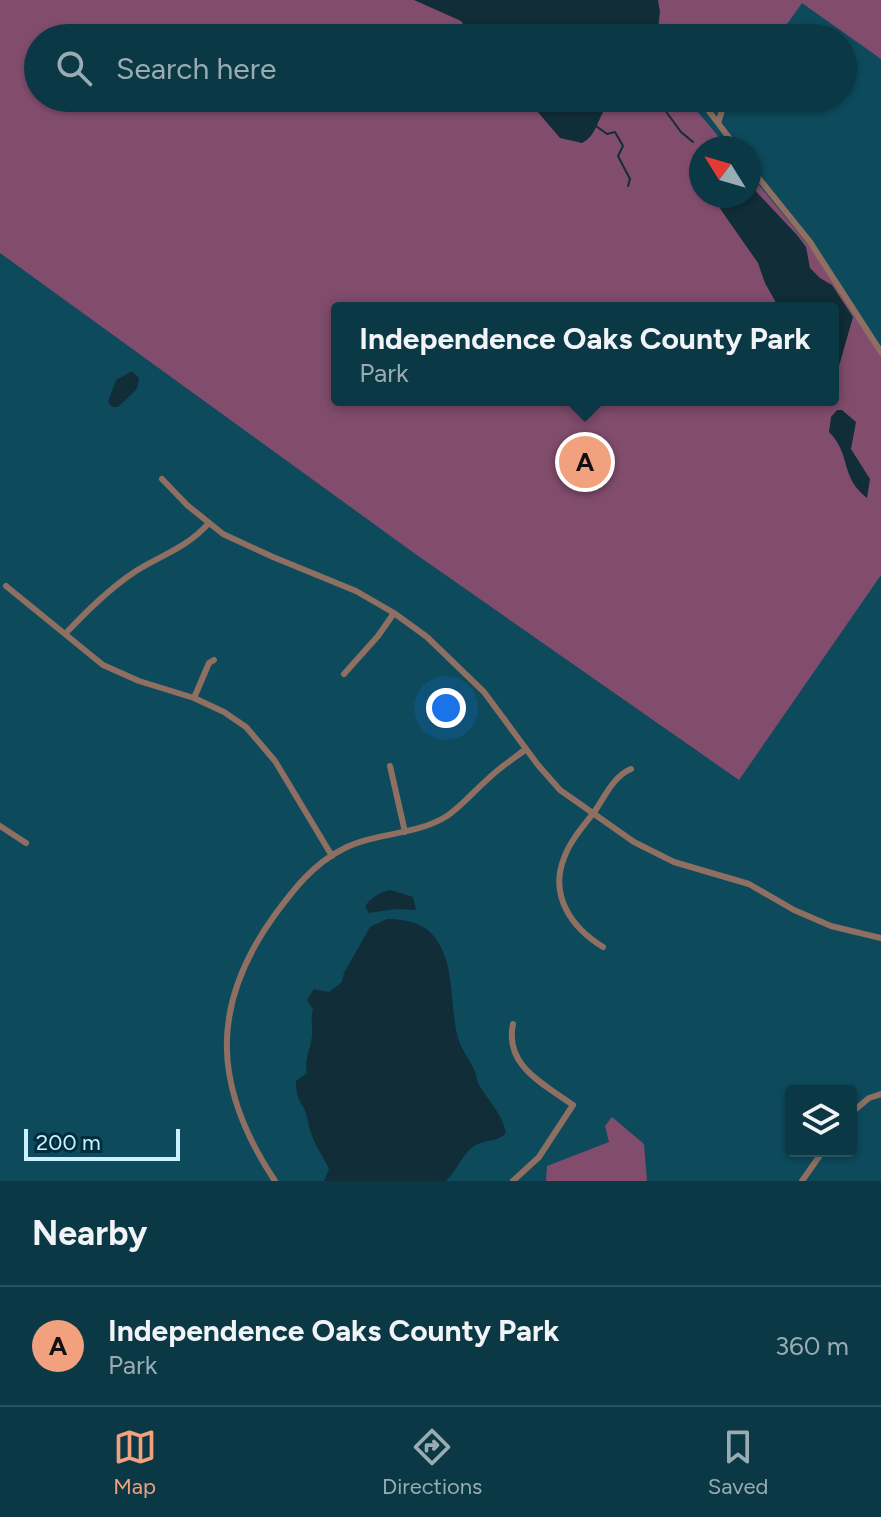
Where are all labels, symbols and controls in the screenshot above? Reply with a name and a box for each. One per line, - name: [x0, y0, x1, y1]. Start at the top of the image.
- search box: [24, 24, 857, 112]
- icon: search: [52, 46, 96, 90]
- text: Search here: [116, 50, 276, 87]
- north arrow: [689, 136, 761, 208]
- popup: [331, 302, 839, 406]
- text: Independence Oaks County Park: [359, 320, 811, 357]
- text: Park: [359, 357, 409, 389]
- pin: A: [559, 432, 611, 492]
- your location: [426, 688, 466, 728]
- map controls: [785, 1085, 857, 1157]
- button: layers: [785, 1085, 857, 1157]
- scale bar: [24, 1125, 180, 1161]
- text: 200 m: [36, 1129, 101, 1156]
- text: Nearby: [32, 1213, 147, 1254]
- text: Independence Oaks County Park: [108, 1312, 559, 1349]
- text: A: [49, 1330, 67, 1362]
- text: 360 m: [775, 1330, 849, 1362]
- text: Park: [108, 1349, 157, 1381]
- tab: Map: [113, 1425, 157, 1500]
- tab: Directions: [382, 1425, 482, 1500]
- tab: Saved: [708, 1425, 768, 1500]

